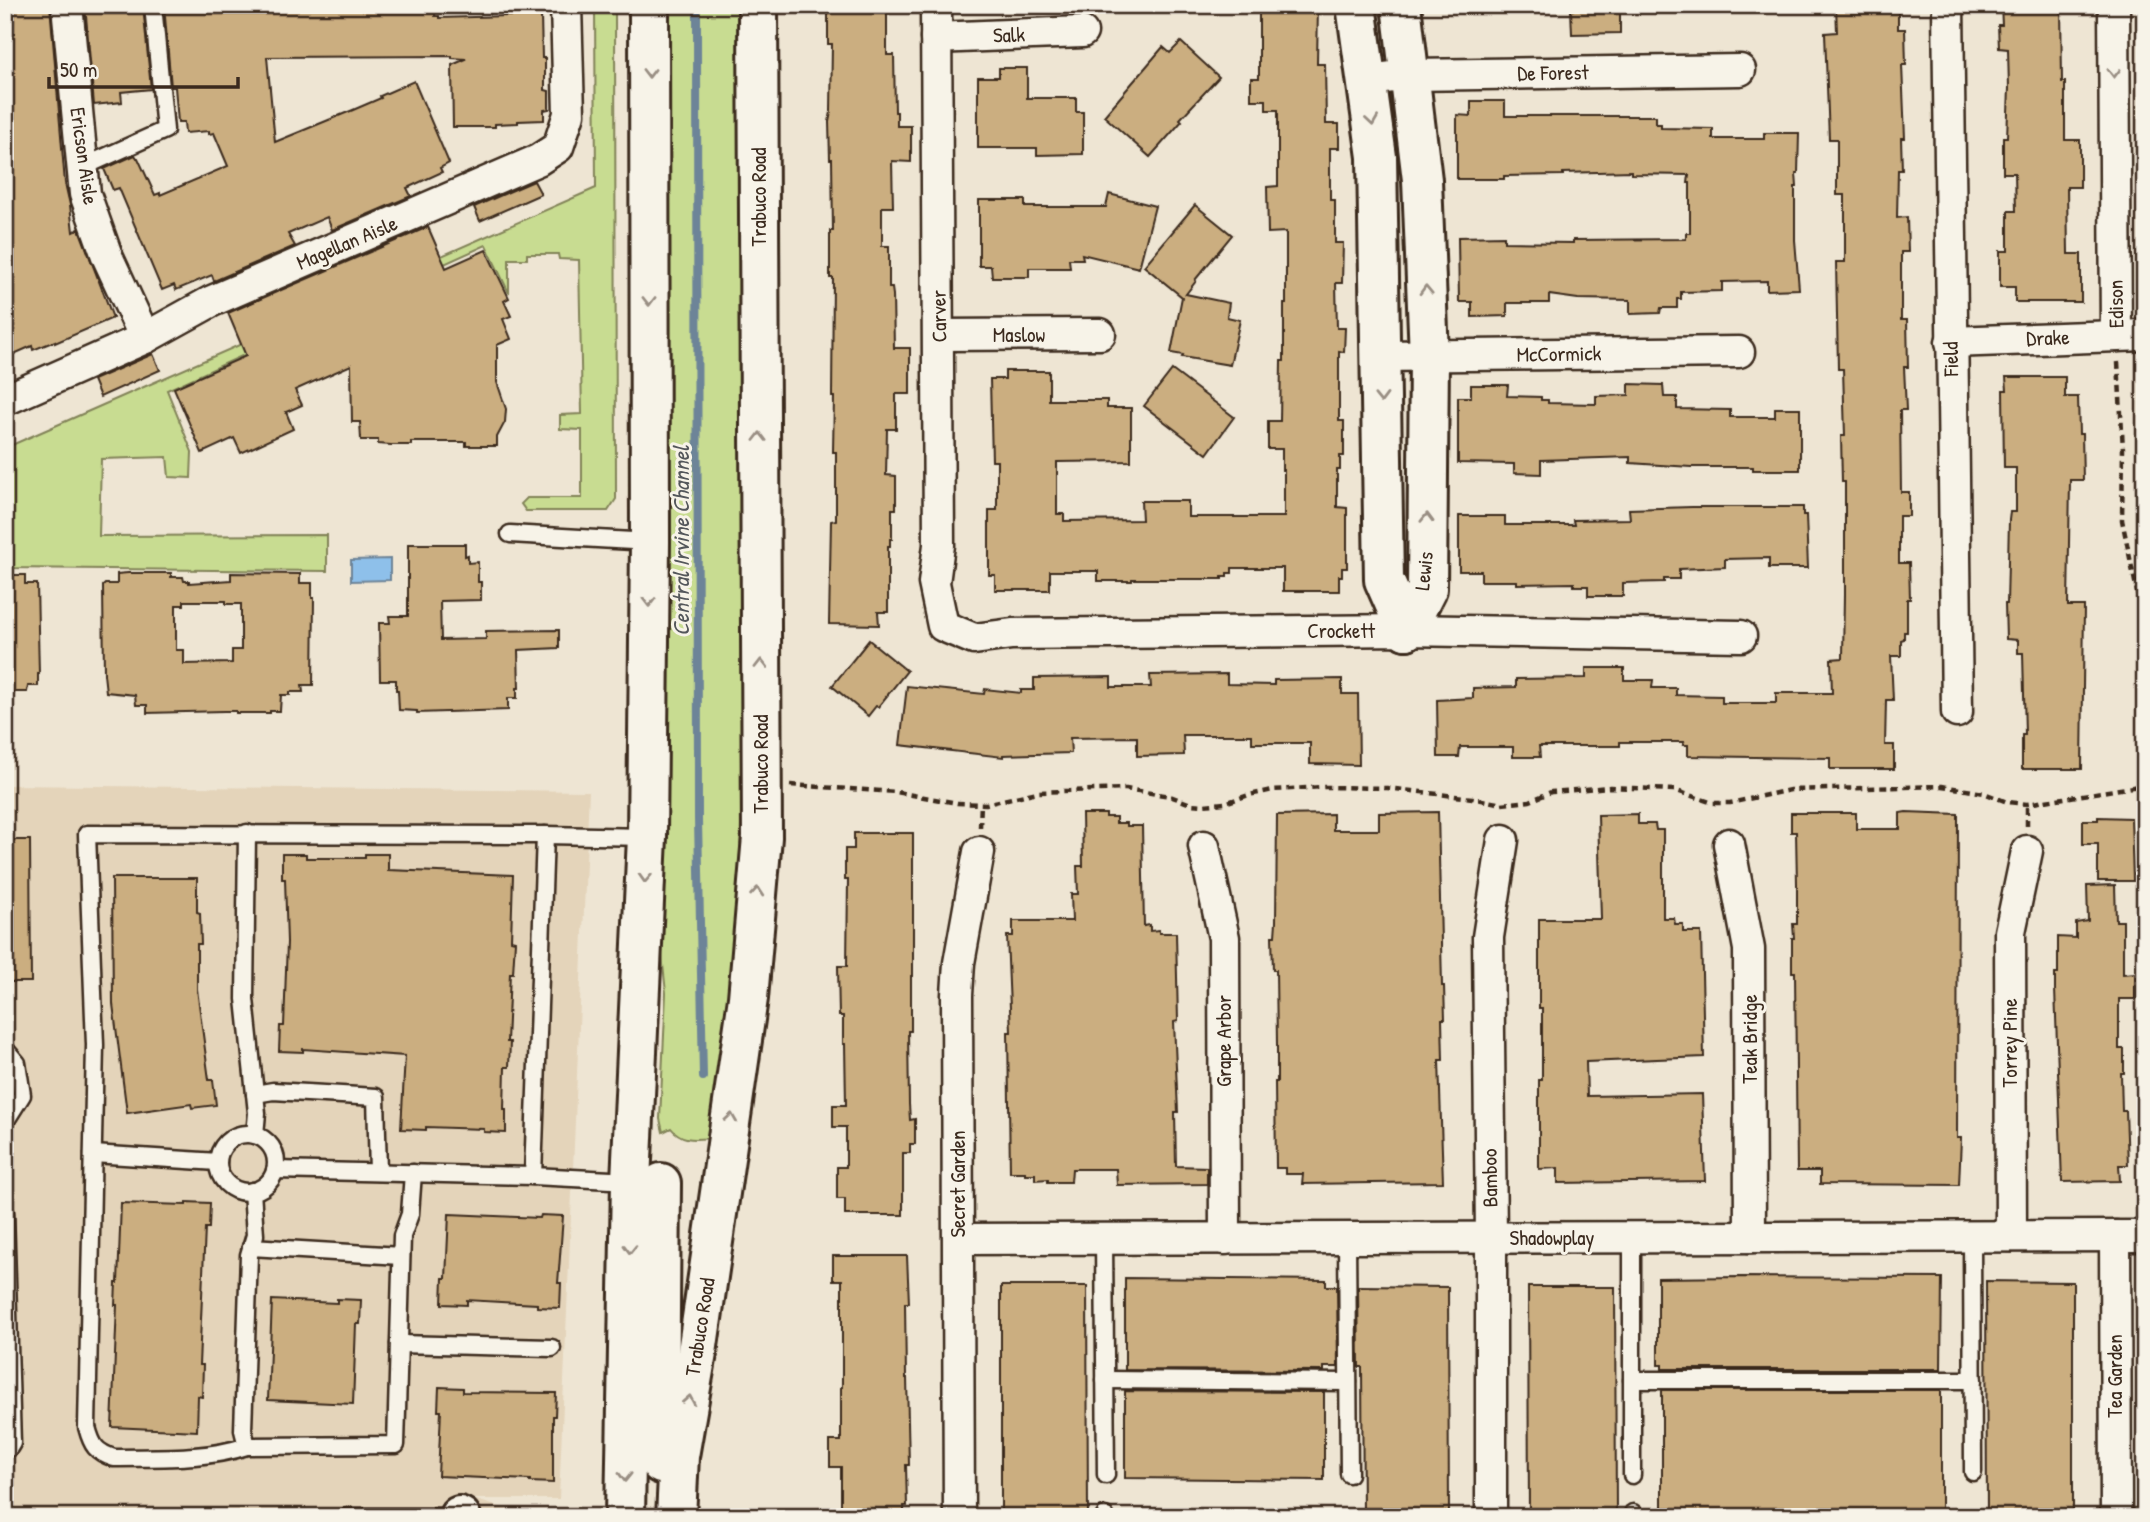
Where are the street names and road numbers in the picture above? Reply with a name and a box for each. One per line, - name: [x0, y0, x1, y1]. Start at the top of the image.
- street label: Salk: [992, 19, 1026, 50]
- street label: De Forest: [1517, 57, 1590, 88]
- street label: Ericson Aisle: [63, 105, 106, 207]
- street label: Trabuco Road: [744, 147, 773, 247]
- street label: Magellan Aisle: [292, 208, 402, 277]
- street label: Edison: [2101, 280, 2130, 328]
- street label: Carver: [924, 289, 953, 343]
- street label: Maslow: [993, 320, 1046, 349]
- street label: Drake: [2026, 322, 2070, 353]
- street label: McCormick: [1516, 338, 1602, 369]
- street label: Field: [1936, 341, 1965, 378]
- street label: Lewis: [1407, 550, 1440, 592]
- street label: Crockett: [1307, 616, 1376, 645]
- street label: Trabuco Road: [746, 714, 775, 814]
- street label: Teak Bridge: [1735, 994, 1764, 1084]
- street label: Grape Arbor: [1209, 995, 1238, 1087]
- street label: Torrey Pine: [1995, 998, 2024, 1088]
- street label: Secret Garden: [943, 1130, 972, 1238]
- street label: Bamboo: [1474, 1148, 1505, 1208]
- street label: Shadowplay: [1510, 1223, 1594, 1252]
- street label: Trabuco Road: [677, 1276, 722, 1378]
- street label: Tea Garden: [2100, 1334, 2129, 1418]

